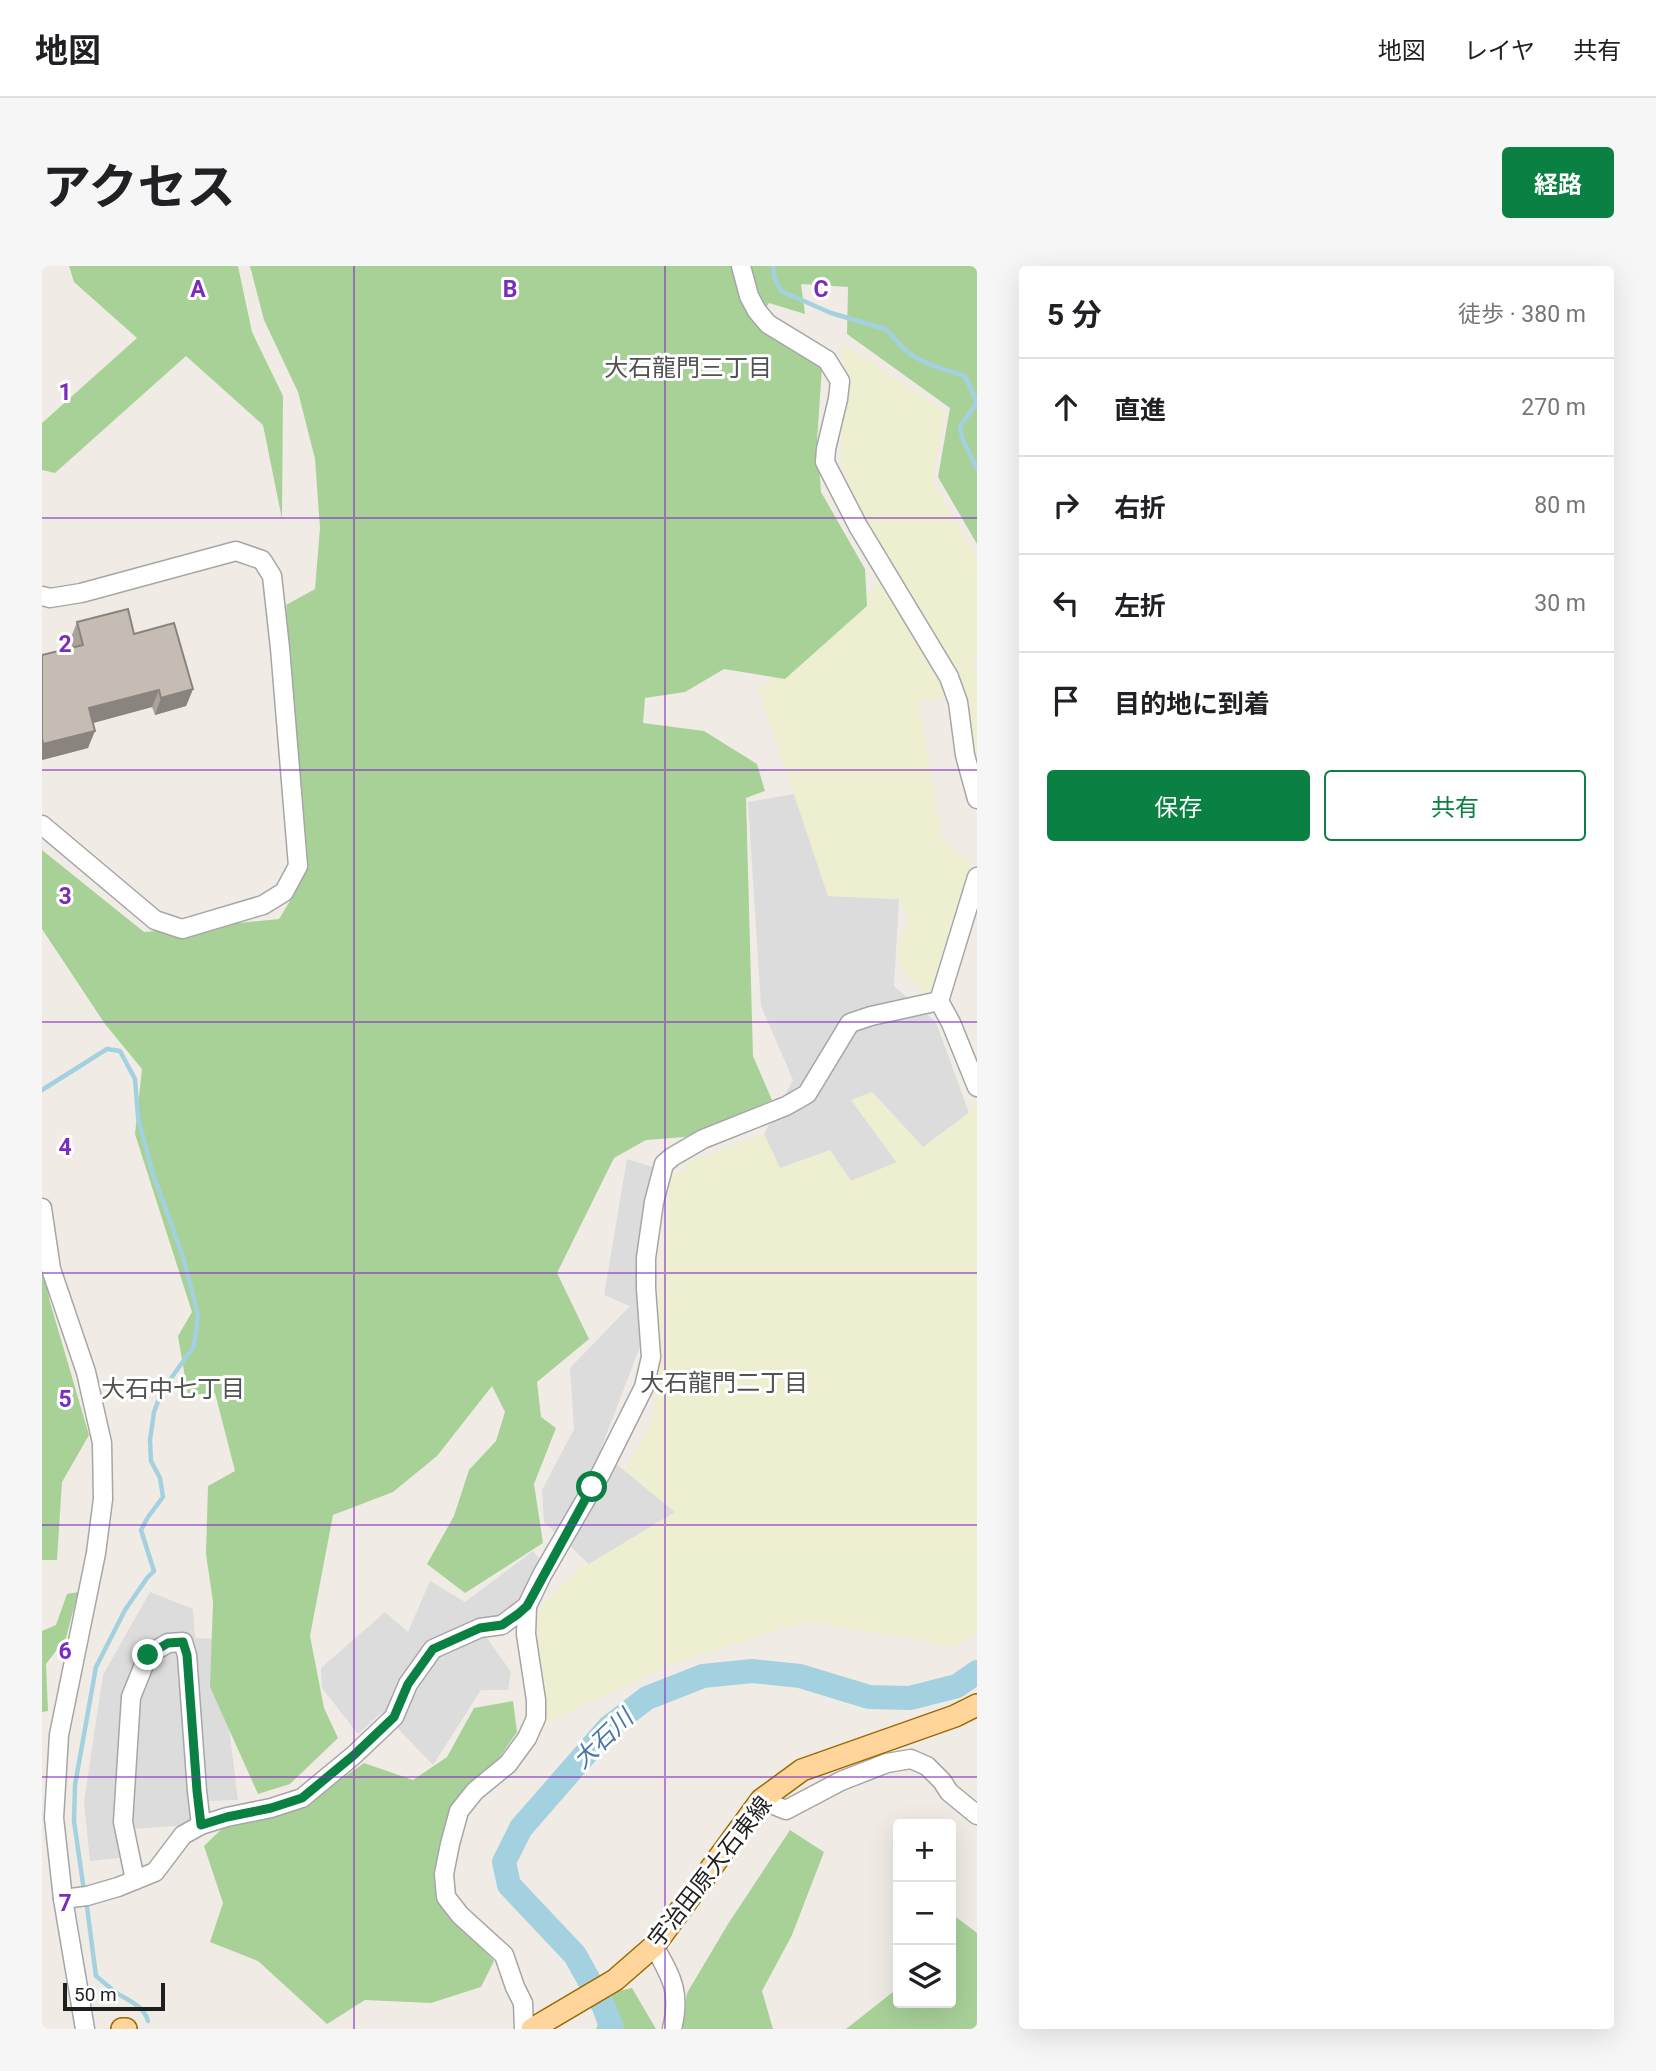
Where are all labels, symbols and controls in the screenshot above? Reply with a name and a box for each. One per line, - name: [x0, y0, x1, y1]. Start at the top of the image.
- text: 地図: [35, 31, 101, 70]
- text: 地図: [1378, 37, 1426, 65]
- text: レイヤ: [1464, 37, 1535, 65]
- text: 共有: [1573, 37, 1621, 65]
- button: 経路: [1502, 147, 1614, 218]
- text: アクセス: [42, 159, 236, 216]
- text: A: [190, 276, 206, 303]
- text: B: [503, 276, 517, 303]
- text: C: [813, 276, 829, 303]
- text: 5 分: [1047, 297, 1102, 332]
- text: 徒歩 · 380 m: [1458, 301, 1586, 328]
- district label: 大石龍門三丁目: [604, 354, 772, 382]
- text: 1: [58, 379, 72, 406]
- icon: ahead: [1047, 388, 1085, 426]
- text: 270 m: [1521, 394, 1586, 421]
- text: 直進: [1114, 395, 1166, 425]
- icon: right: [1047, 486, 1085, 524]
- text: 80 m: [1534, 492, 1586, 519]
- text: 右折: [1114, 493, 1166, 523]
- icon: left: [1047, 584, 1085, 622]
- text: 30 m: [1534, 590, 1586, 617]
- text: 左折: [1114, 591, 1166, 621]
- text: 2: [58, 631, 72, 658]
- icon: arrive: [1047, 682, 1085, 720]
- text: 目的地に到着: [1114, 689, 1270, 719]
- button: 保存: [1047, 770, 1310, 841]
- button: 共有: [1324, 770, 1586, 841]
- text: 3: [58, 883, 72, 910]
- text: 4: [58, 1134, 72, 1161]
- district label: 大石龍門二丁目: [640, 1369, 808, 1397]
- district label: 大石中七丁目: [101, 1375, 245, 1403]
- text: 5: [58, 1386, 72, 1413]
- route start: [576, 1471, 607, 1502]
- text: 6: [58, 1638, 72, 1665]
- route end: [132, 1639, 163, 1670]
- water label: 大石川: [567, 1702, 641, 1774]
- street label: 宇治田原大石東線: [643, 1791, 777, 1953]
- map controls: [893, 1819, 956, 2008]
- button: +: [893, 1819, 956, 1882]
- button: −: [893, 1882, 956, 1945]
- text: 7: [58, 1890, 72, 1917]
- button: layers: [893, 1945, 956, 2008]
- scale bar: [63, 1980, 164, 2012]
- text: 50 m: [74, 1983, 117, 2006]

